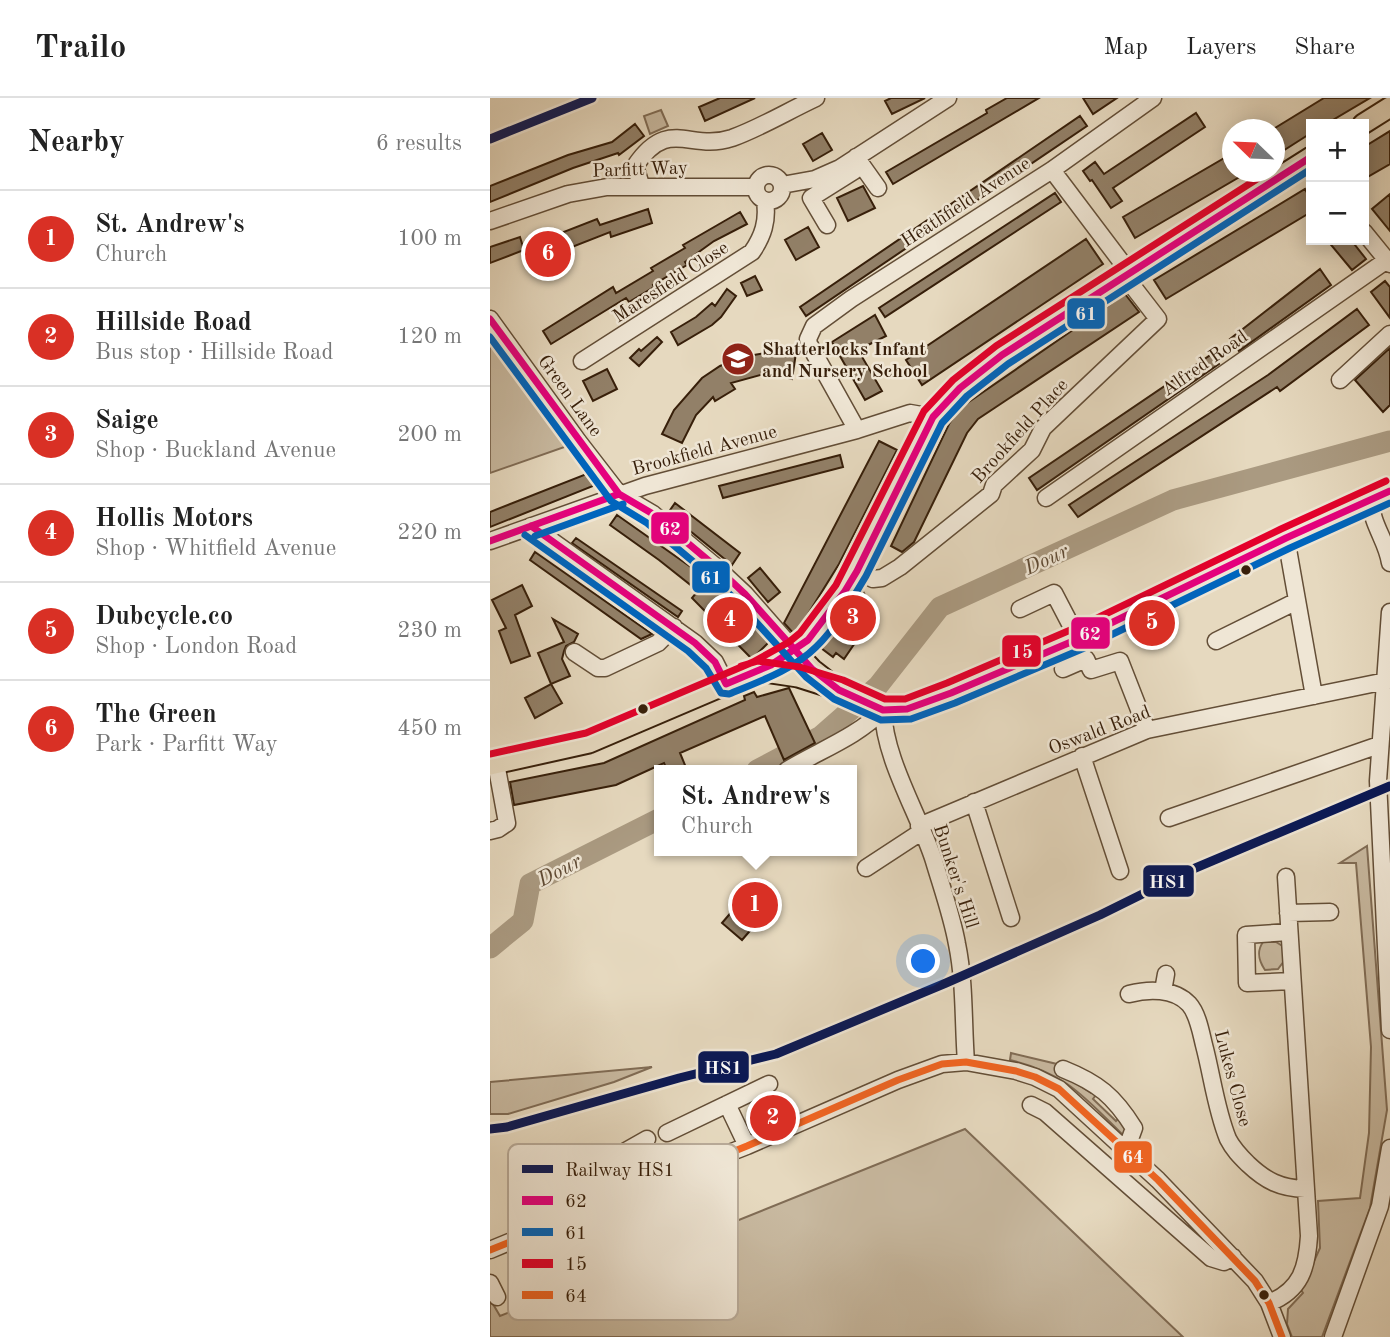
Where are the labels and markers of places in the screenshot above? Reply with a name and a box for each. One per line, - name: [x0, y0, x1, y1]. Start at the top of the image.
- pin: 6: [525, 228, 571, 280]
- school or university icon: Shatterlocks Infant and Nursery School: [719, 340, 757, 378]
- place label: Shatterlocks Infant and Nursery School: [762, 341, 928, 382]
- unlabelled marker: [1239, 563, 1253, 577]
- pin: 3: [830, 592, 876, 644]
- pin: 4: [707, 594, 753, 646]
- pin: 5: [1129, 597, 1175, 649]
- unlabelled marker: [636, 702, 650, 716]
- pin: 1: [732, 879, 778, 931]
- pin: 2: [750, 1092, 796, 1144]
- unlabelled marker: [1257, 1288, 1271, 1302]

